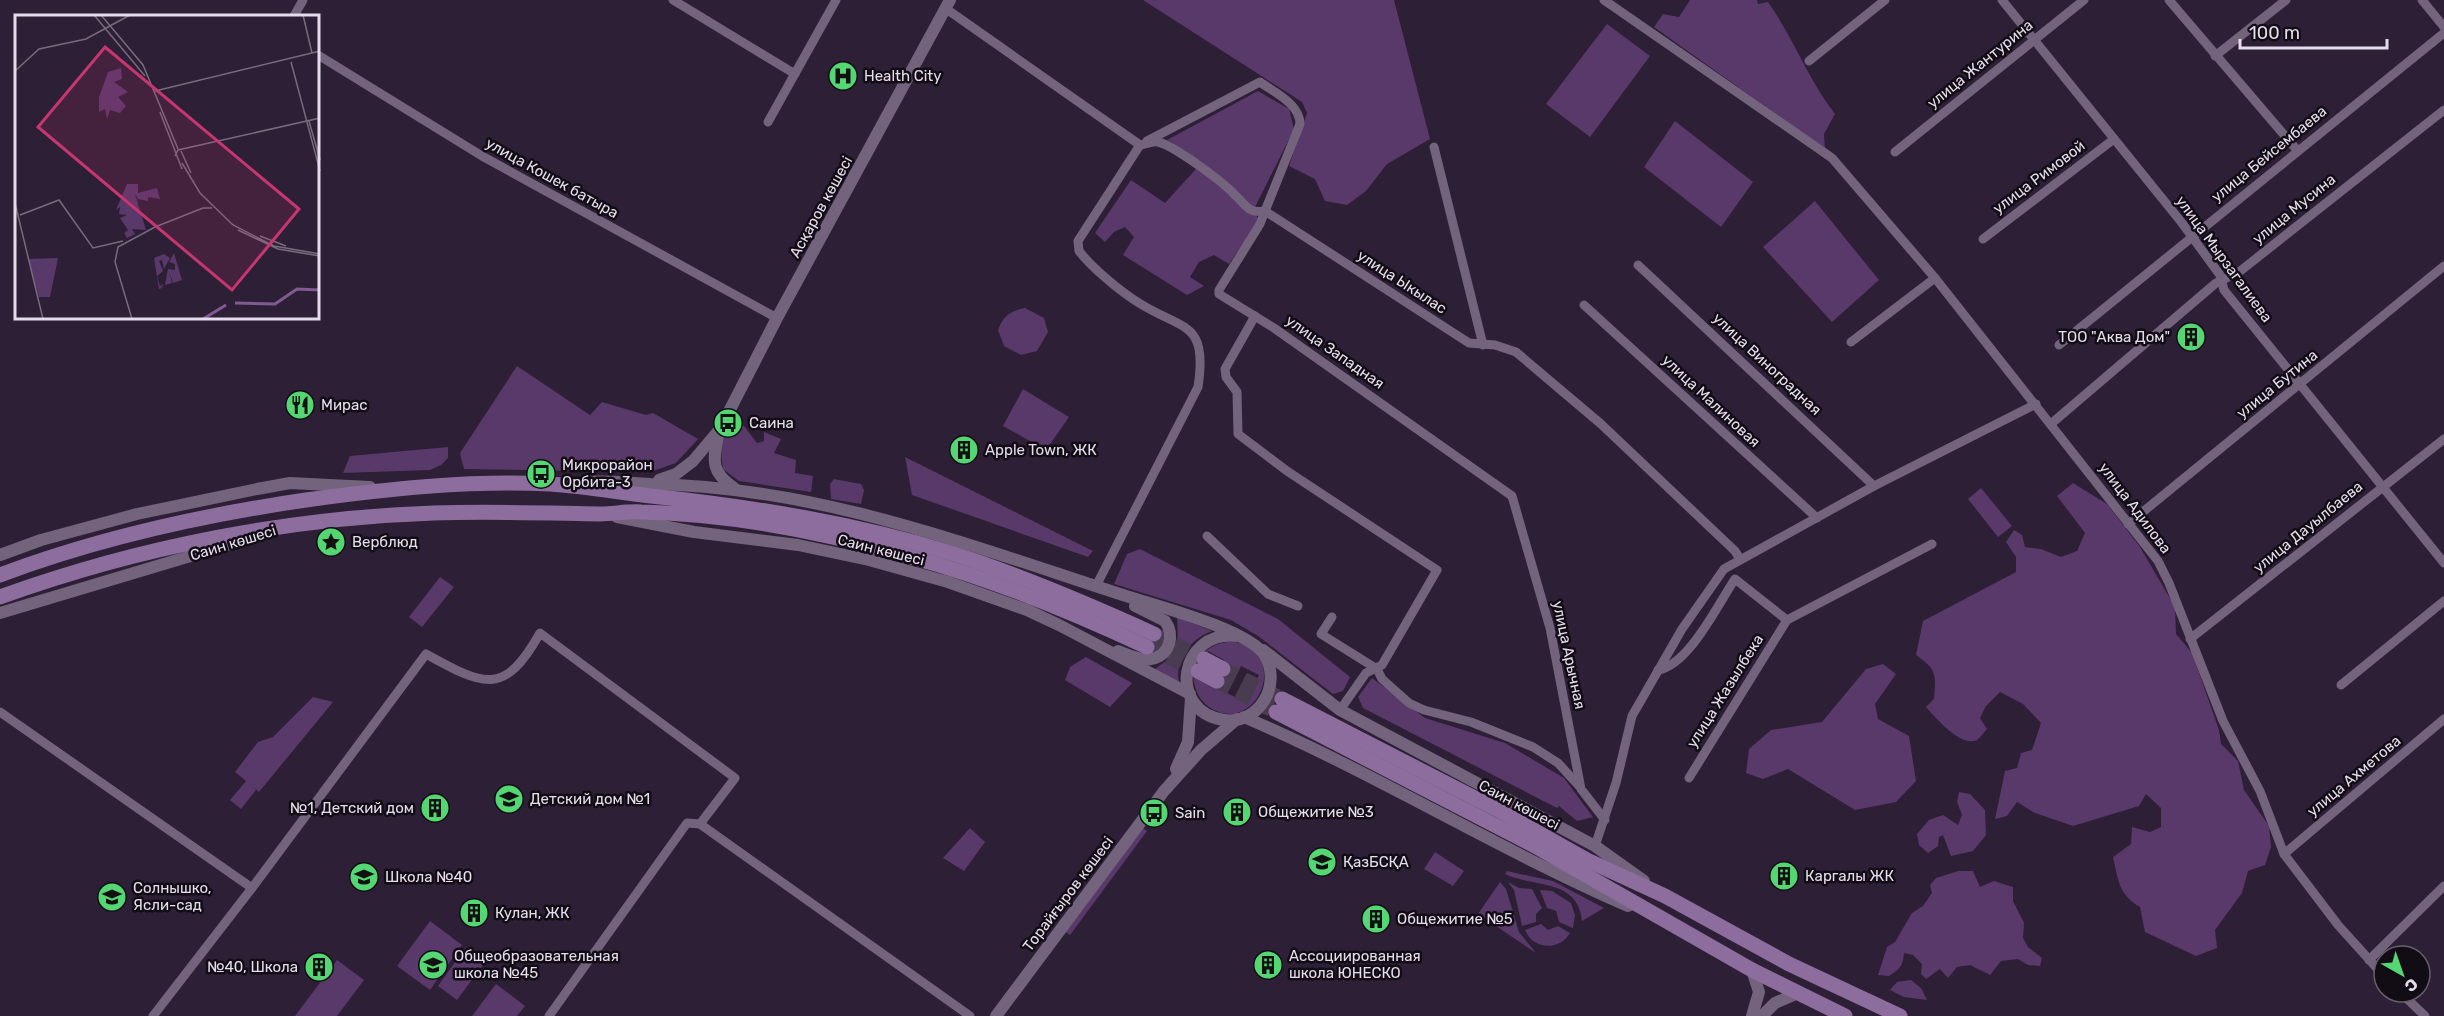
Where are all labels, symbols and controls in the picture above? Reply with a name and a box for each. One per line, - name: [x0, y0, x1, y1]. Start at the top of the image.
- scale bar: [2240, 12, 2387, 50]
- inset map: [15, 15, 320, 320]
- street label: улица Жантурина: [1924, 16, 2036, 112]
- text: 100 m: [2249, 22, 2300, 44]
- hospital icon: Health City: [827, 60, 859, 92]
- place label: Health City: [864, 67, 941, 85]
- street label: улица Бейсембаева: [2208, 102, 2330, 206]
- street label: улица Кошек батыра: [482, 134, 622, 222]
- street label: улица Римовой: [1989, 137, 2089, 217]
- street label: Асқаров көшесі: [786, 153, 856, 261]
- street label: улица Мусина: [2249, 170, 2339, 248]
- street label: улица Мырзагалиева: [2172, 192, 2276, 326]
- street label: улица Ыкылас: [1354, 246, 1450, 318]
- street label: улица Виноградная: [1709, 309, 1825, 419]
- street label: улица Западная: [1282, 311, 1388, 393]
- building icon: ТОО "Аква Дом": [2175, 321, 2207, 353]
- place label: ТОО "Аква Дом": [2058, 328, 2170, 346]
- street label: улица Бутина: [2233, 346, 2321, 422]
- street label: улица Малиновая: [1658, 351, 1764, 451]
- restaurant icon: Мирас: [284, 389, 316, 421]
- place label: Мирас: [321, 396, 368, 414]
- bus stop icon: Саина: [712, 407, 744, 439]
- place label: Саина: [749, 414, 794, 432]
- building icon: Apple Town, ЖК: [948, 434, 980, 466]
- place label: Apple Town, ЖК: [985, 441, 1097, 459]
- place label: Микрорайон Орбита-3: [562, 456, 653, 491]
- bus stop icon: Микрорайон Орбита-3: [525, 458, 557, 490]
- street label: улица Адилова: [2095, 459, 2175, 557]
- street label: улица Дауылбаева: [2250, 477, 2366, 577]
- street label: Саин көшесі: [188, 521, 278, 565]
- place icon: Верблюд: [315, 526, 347, 558]
- street label: Саин көшесі: [836, 531, 926, 569]
- place label: Верблюд: [352, 533, 418, 551]
- street label: улица Арычная: [1549, 599, 1589, 711]
- street label: улица Жазылбека: [1683, 631, 1767, 751]
- street label: улица Ахметова: [2304, 732, 2404, 820]
- street label: Саин көшесі: [1475, 776, 1563, 834]
- school or university icon: Детский дом №1: [493, 783, 525, 815]
- place label: Детский дом №1: [530, 790, 650, 808]
- building icon: №1, Детский дом: [419, 792, 451, 824]
- building icon: Общежитие №3: [1221, 796, 1253, 828]
- bus stop icon: Sain: [1138, 797, 1170, 829]
- place label: №1, Детский дом: [290, 799, 414, 817]
- place label: Общежитие №3: [1258, 803, 1374, 821]
- place label: Sain: [1175, 804, 1205, 822]
- street label: Торайғыров көшесі: [1019, 833, 1117, 955]
- school or university icon: ҚазБСҚА: [1306, 846, 1338, 878]
- place label: ҚазБСҚА: [1343, 853, 1409, 871]
- building icon: Каргалы ЖК: [1768, 860, 1800, 892]
- school or university icon: Школа №40: [348, 861, 380, 893]
- place label: Каргалы ЖК: [1805, 867, 1894, 885]
- place label: Школа №40: [385, 868, 472, 886]
- place label: Солнышко, Ясли-сад: [133, 879, 212, 914]
- school or university icon: Солнышко, Ясли-сад: [96, 881, 128, 913]
- building icon: Кулан, ЖК: [458, 897, 490, 929]
- building icon: Общежитие №5: [1360, 903, 1392, 935]
- place label: Кулан, ЖК: [495, 904, 570, 922]
- place label: Общежитие №5: [1397, 910, 1513, 928]
- north arrow: [2372, 944, 2432, 1004]
- place label: Общеобразовательная школа №45: [454, 947, 619, 982]
- place label: Ассоциированная школа ЮНЕСКО: [1289, 947, 1421, 982]
- school or university icon: Общеобразовательная школа №45: [417, 949, 449, 981]
- building icon: Ассоциированная школа ЮНЕСКО: [1252, 949, 1284, 981]
- building icon: №40, Школа: [303, 951, 335, 983]
- place label: №40, Школа: [207, 958, 298, 976]
- text: С: [2401, 974, 2422, 996]

